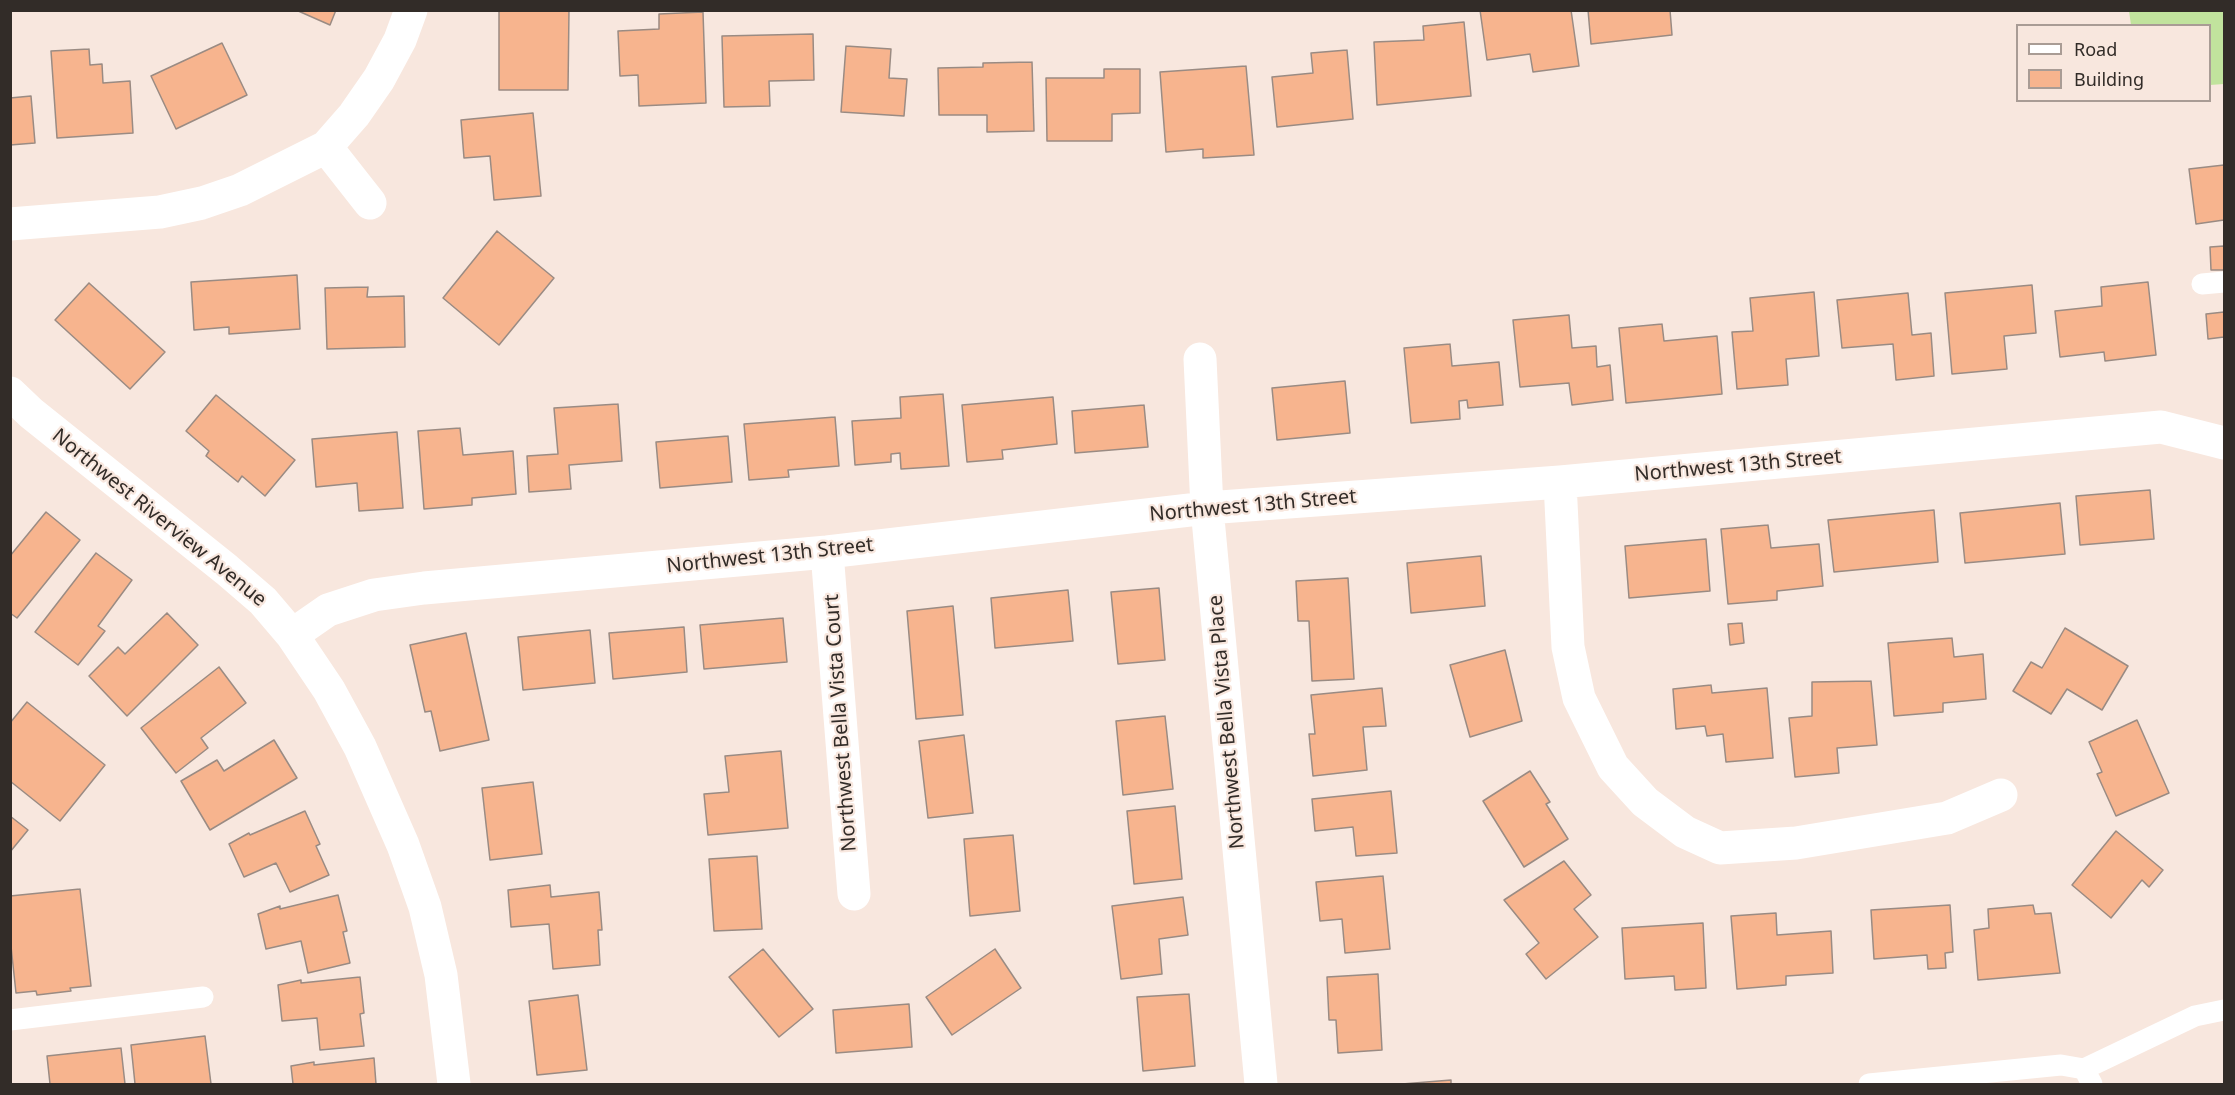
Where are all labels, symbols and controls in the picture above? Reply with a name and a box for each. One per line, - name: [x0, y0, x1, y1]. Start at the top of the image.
- legend: [2016, 24, 2211, 102]
- text: Road: [2074, 37, 2117, 61]
- text: Building: [2074, 67, 2144, 91]
- street label: Northwest Riverview Avenue: [47, 424, 271, 612]
- street label: Northwest 13th Street: [1634, 445, 1842, 487]
- street label: Northwest 13th Street: [1149, 485, 1357, 527]
- street label: Northwest 13th Street: [665, 533, 875, 579]
- street label: Northwest Bella Vista Court: [820, 593, 862, 853]
- street label: Northwest Bella Vista Place: [1204, 594, 1250, 850]

